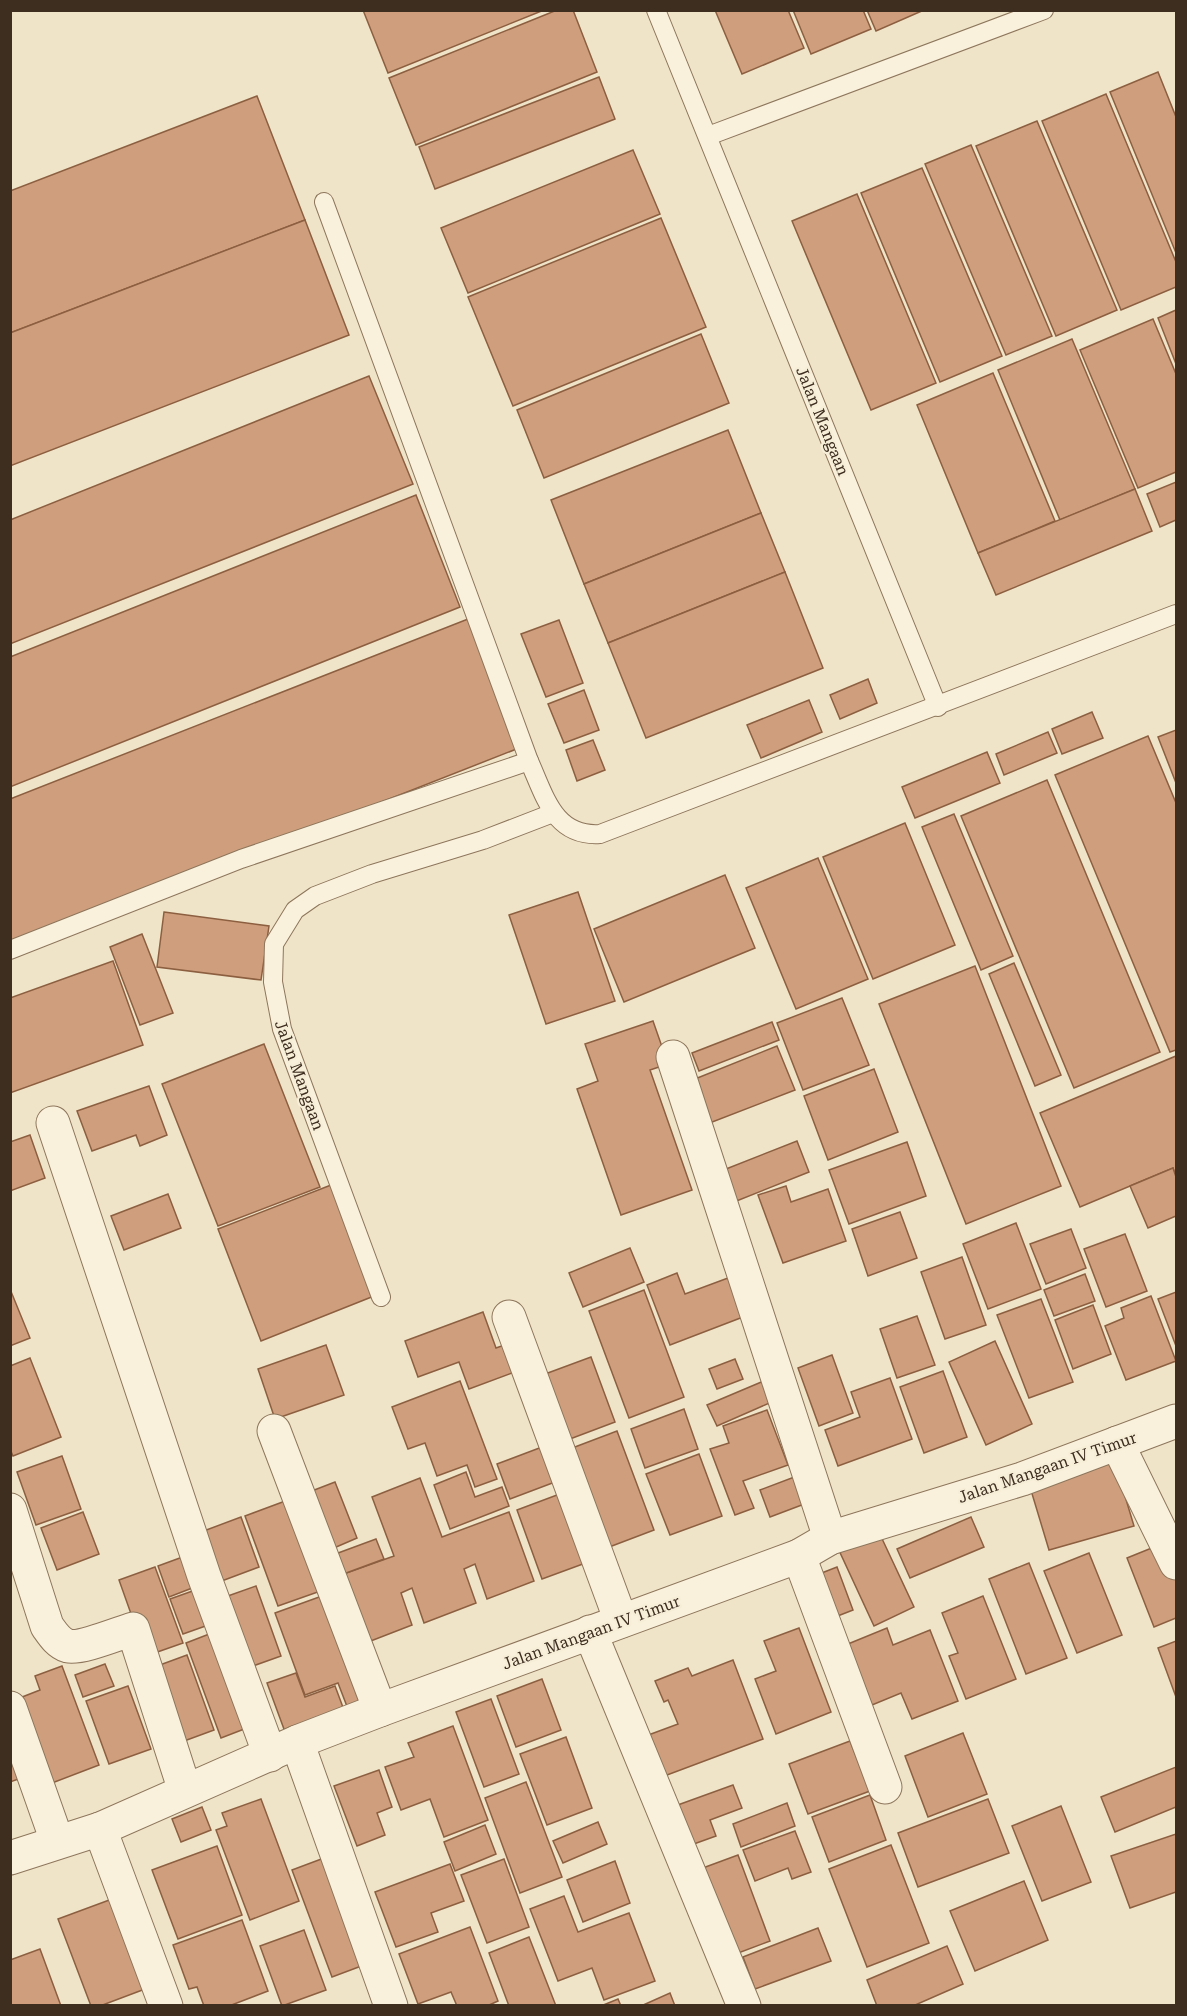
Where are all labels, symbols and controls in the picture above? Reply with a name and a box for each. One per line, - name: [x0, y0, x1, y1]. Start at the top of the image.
- street label: Jalan Mangaan: [792, 364, 853, 478]
- street label: Jalan Mangaan: [271, 1018, 328, 1133]
- street label: Jalan Mangaan IV Timur: [955, 1428, 1139, 1507]
- street label: Jalan Mangaan IV Timur: [500, 1591, 683, 1674]

